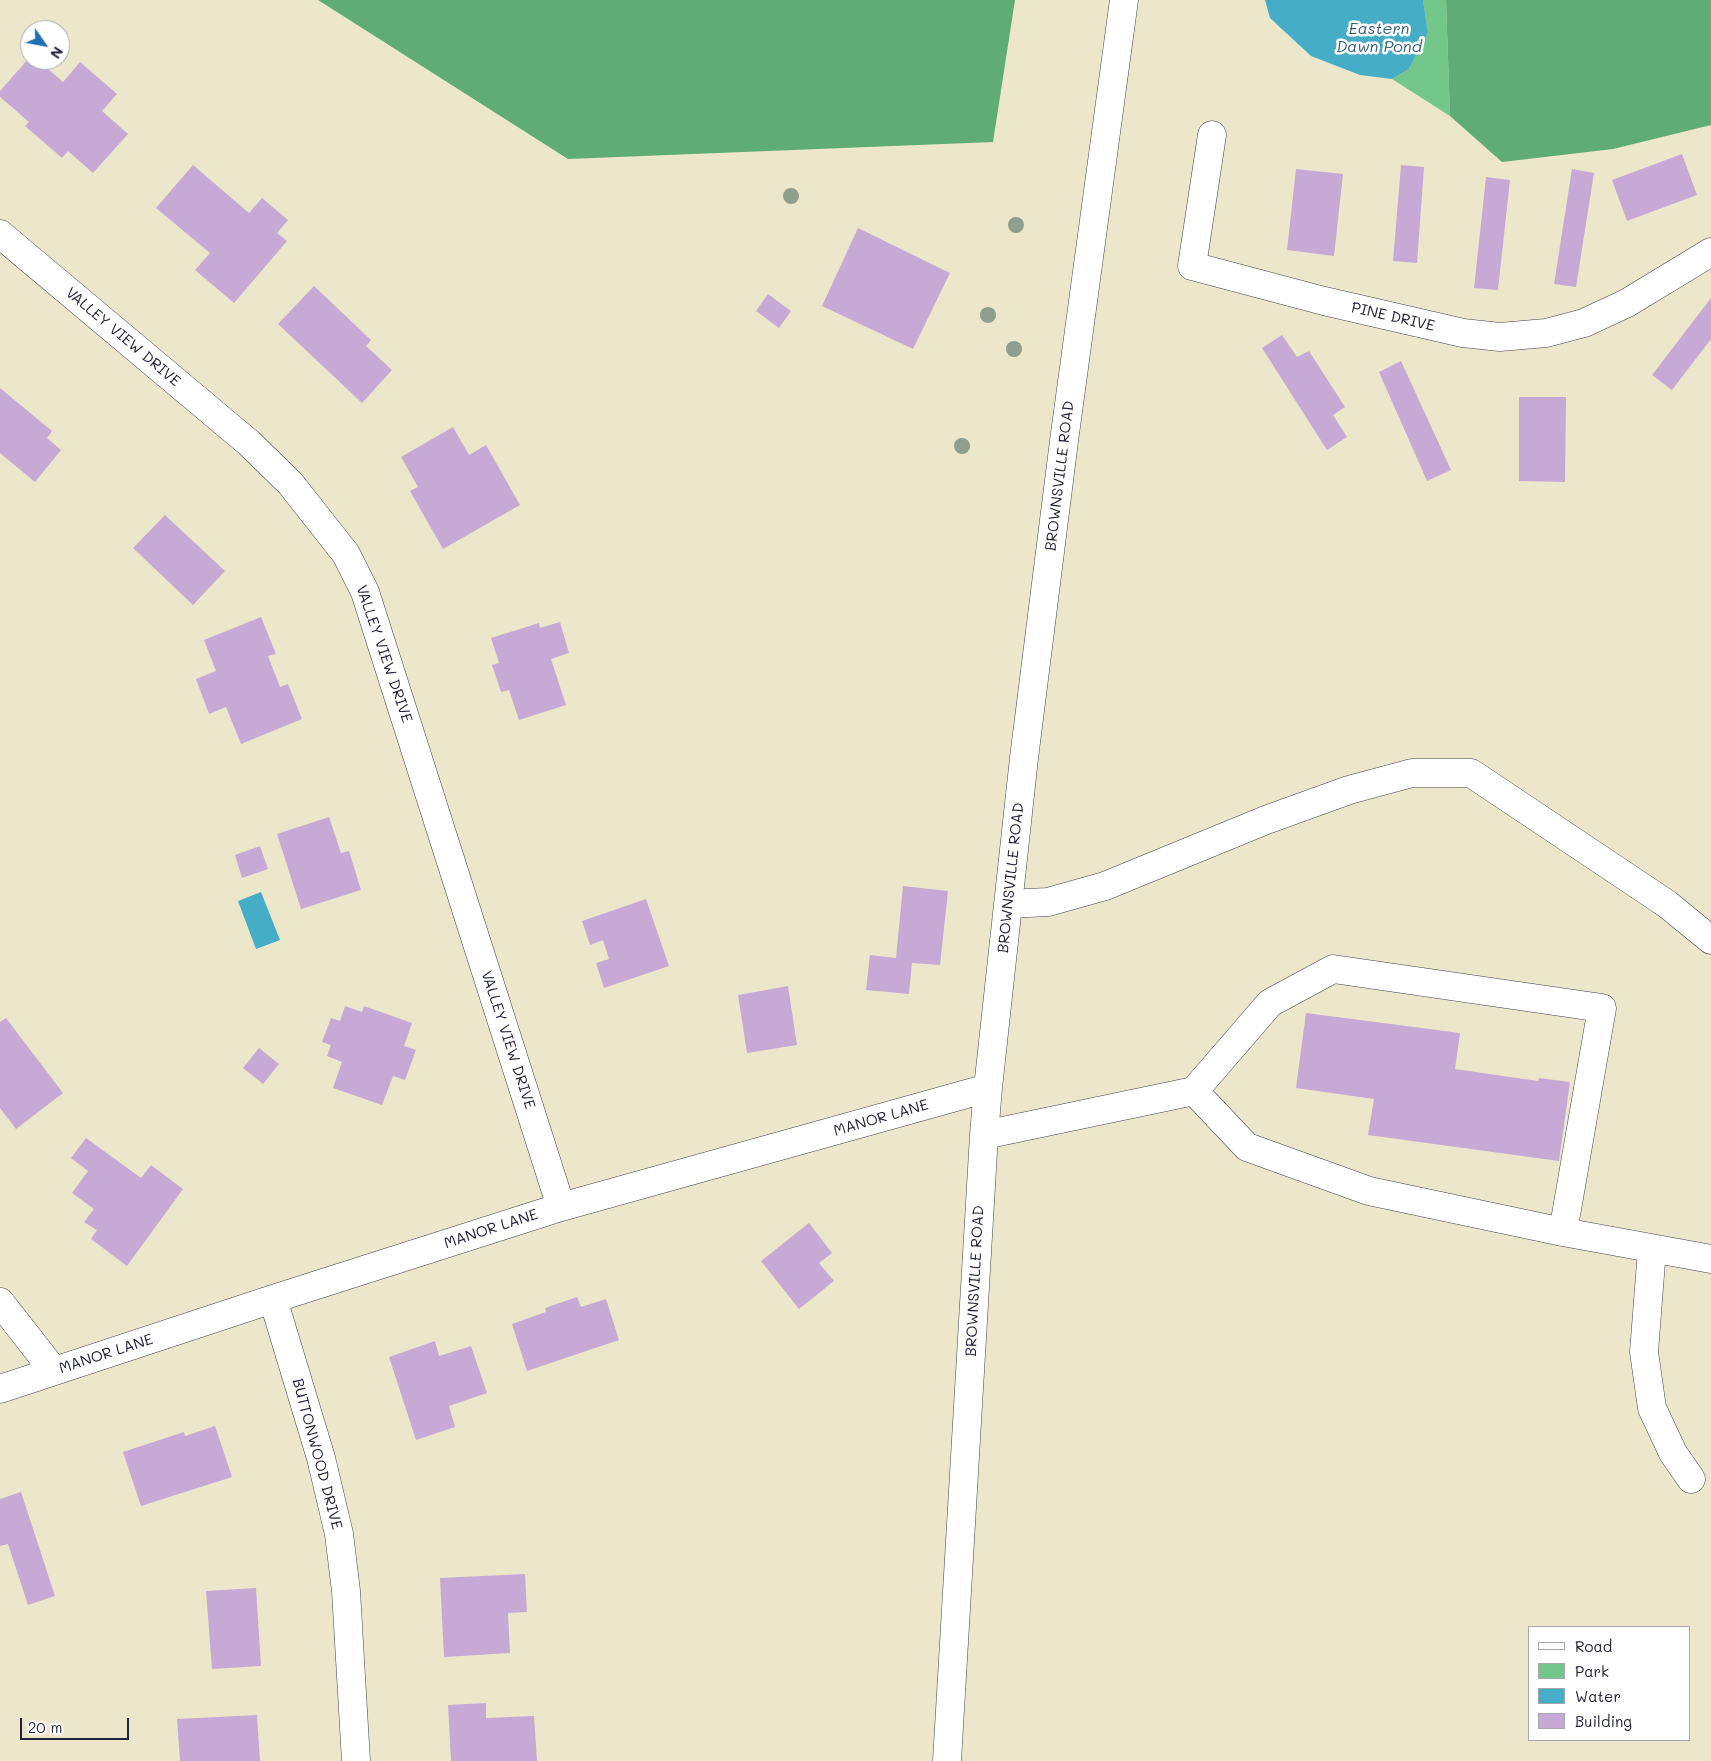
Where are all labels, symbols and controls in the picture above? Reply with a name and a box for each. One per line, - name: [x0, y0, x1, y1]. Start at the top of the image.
- water label: Eastern Dawn Pond: [1336, 19, 1422, 57]
- north arrow: [20, 20, 70, 70]
- text: N: [46, 43, 68, 63]
- street label: VALLEY VIEW DRIVE: [62, 284, 184, 390]
- street label: PINE DRIVE: [1350, 299, 1436, 335]
- street label: BROWNSVILLE ROAD: [1042, 400, 1078, 552]
- street label: VALLEY VIEW DRIVE: [352, 583, 416, 725]
- street label: BROWNSVILLE ROAD: [994, 802, 1028, 954]
- street label: VALLEY VIEW DRIVE: [477, 969, 539, 1111]
- street label: MANOR LANE: [832, 1096, 930, 1140]
- street label: MANOR LANE: [442, 1205, 540, 1253]
- street label: BROWNSVILLE ROAD: [962, 1205, 988, 1357]
- street label: MANOR LANE: [57, 1330, 155, 1378]
- street label: BUTTONWOOD DRIVE: [288, 1376, 346, 1532]
- legend: [1528, 1626, 1691, 1741]
- text: Road: [1575, 1636, 1612, 1656]
- text: Park: [1575, 1661, 1609, 1681]
- text: Water: [1575, 1686, 1621, 1706]
- scale bar: [22, 1708, 131, 1740]
- text: Building: [1575, 1711, 1632, 1731]
- text: 20 m: [28, 1717, 62, 1737]

